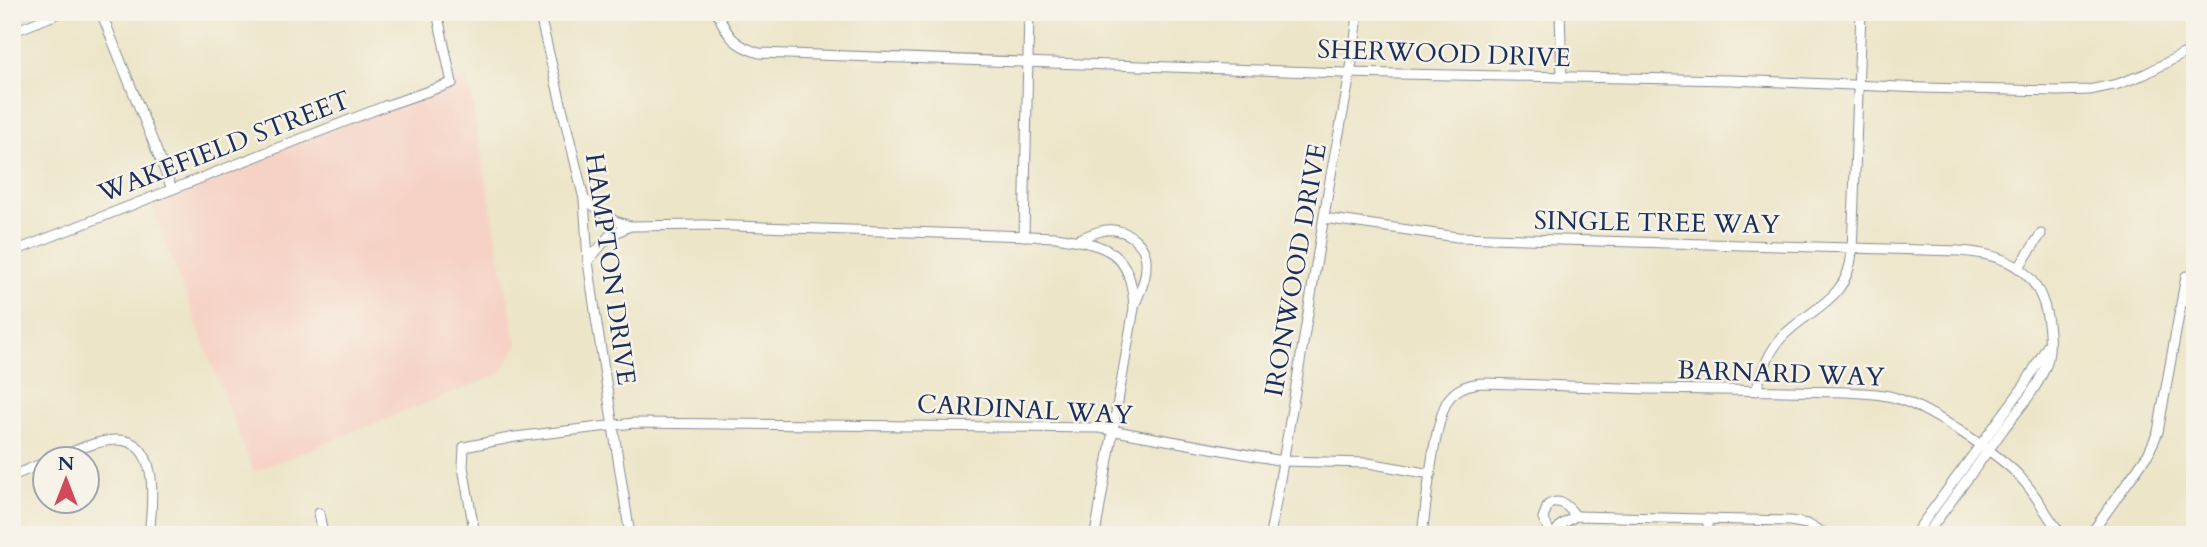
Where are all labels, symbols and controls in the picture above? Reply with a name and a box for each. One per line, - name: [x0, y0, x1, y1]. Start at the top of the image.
- street label: SHERWOOD DRIVE: [1317, 32, 1571, 75]
- street label: WAKEFIELD STREET: [92, 82, 355, 211]
- street label: IRONWOOD DRIVE: [1256, 141, 1335, 399]
- street label: HAMPTON DRIVE: [577, 151, 644, 387]
- street label: SINGLE TREE WAY: [1534, 203, 1781, 242]
- street label: BARNARD WAY: [1677, 352, 1886, 395]
- street label: CARDINAL WAY: [916, 386, 1135, 433]
- north arrow: [32, 446, 102, 516]
- text: N: [58, 451, 75, 477]

